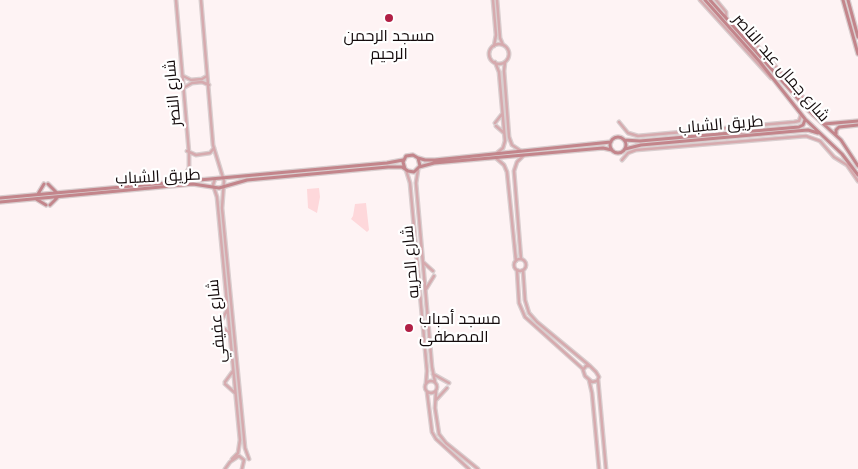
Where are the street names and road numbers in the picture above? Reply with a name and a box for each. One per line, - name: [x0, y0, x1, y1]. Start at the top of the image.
- street label: شارع جمال عبد الناصر: [729, 10, 833, 126]
- street label: شارع النصر: [161, 59, 185, 127]
- street label: طريق الشباب: [678, 112, 764, 138]
- street label: طريق الشباب: [115, 165, 201, 189]
- street label: شارع الحريه: [398, 225, 424, 299]
- street label: شارع عفيفي: [204, 278, 230, 364]

